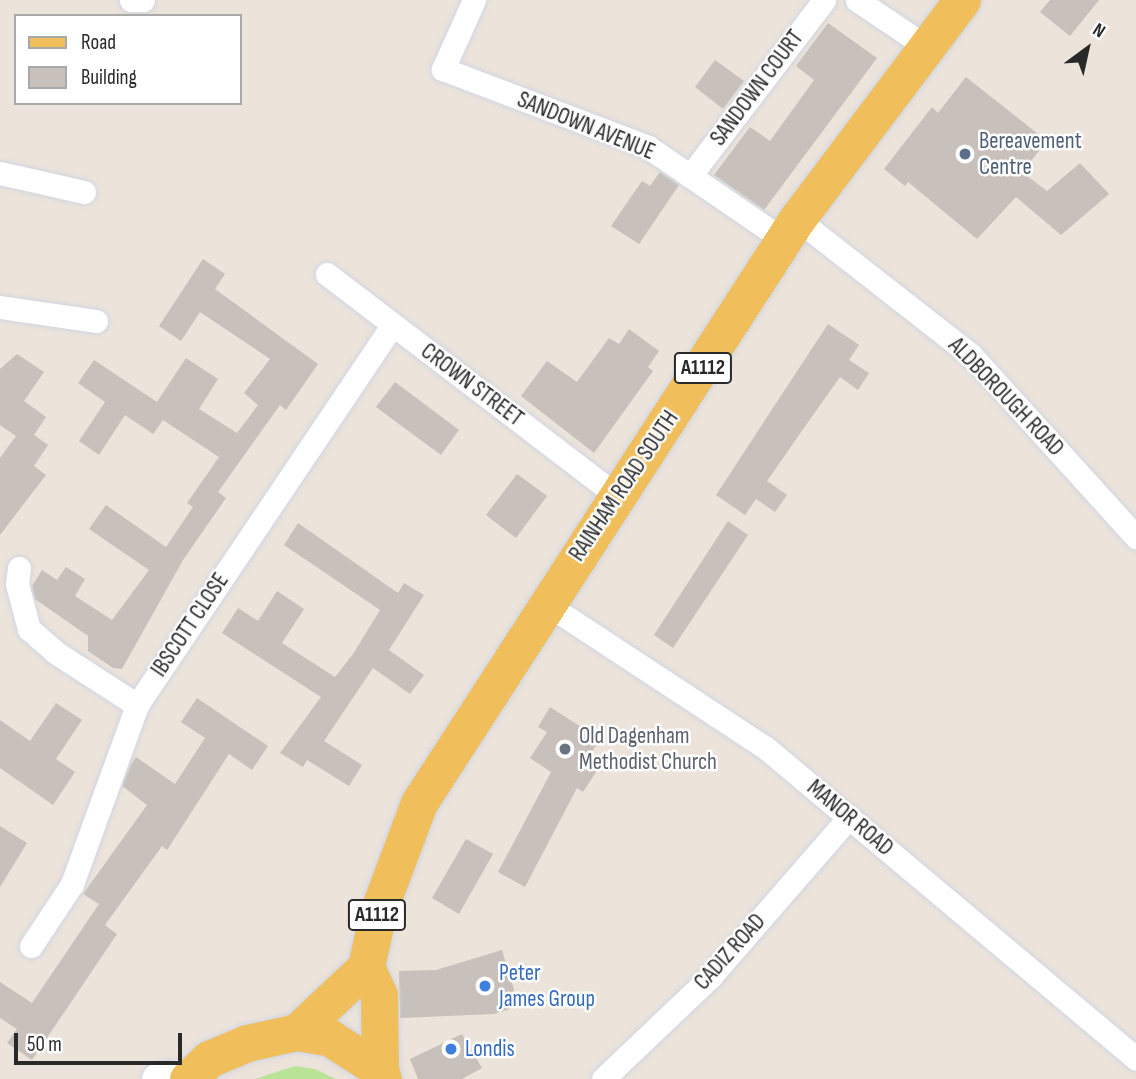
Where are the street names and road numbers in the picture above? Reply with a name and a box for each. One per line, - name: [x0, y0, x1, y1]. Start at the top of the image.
- street label: SANDOWN COURT: [705, 25, 809, 151]
- street label: SANDOWN AVENUE: [513, 86, 659, 166]
- street label: ALDBOROUGH ROAD: [943, 332, 1069, 462]
- street label: CROWN STREET: [415, 338, 529, 432]
- road number: A1112: [673, 350, 733, 386]
- street label: RAINHAM ROAD SOUTH: [563, 406, 685, 566]
- street label: IBSCOTT CLOSE: [145, 568, 235, 682]
- street label: MANOR ROAD: [801, 774, 899, 862]
- road number: A1112: [347, 898, 407, 932]
- street label: CADIZ ROAD: [689, 908, 771, 996]

